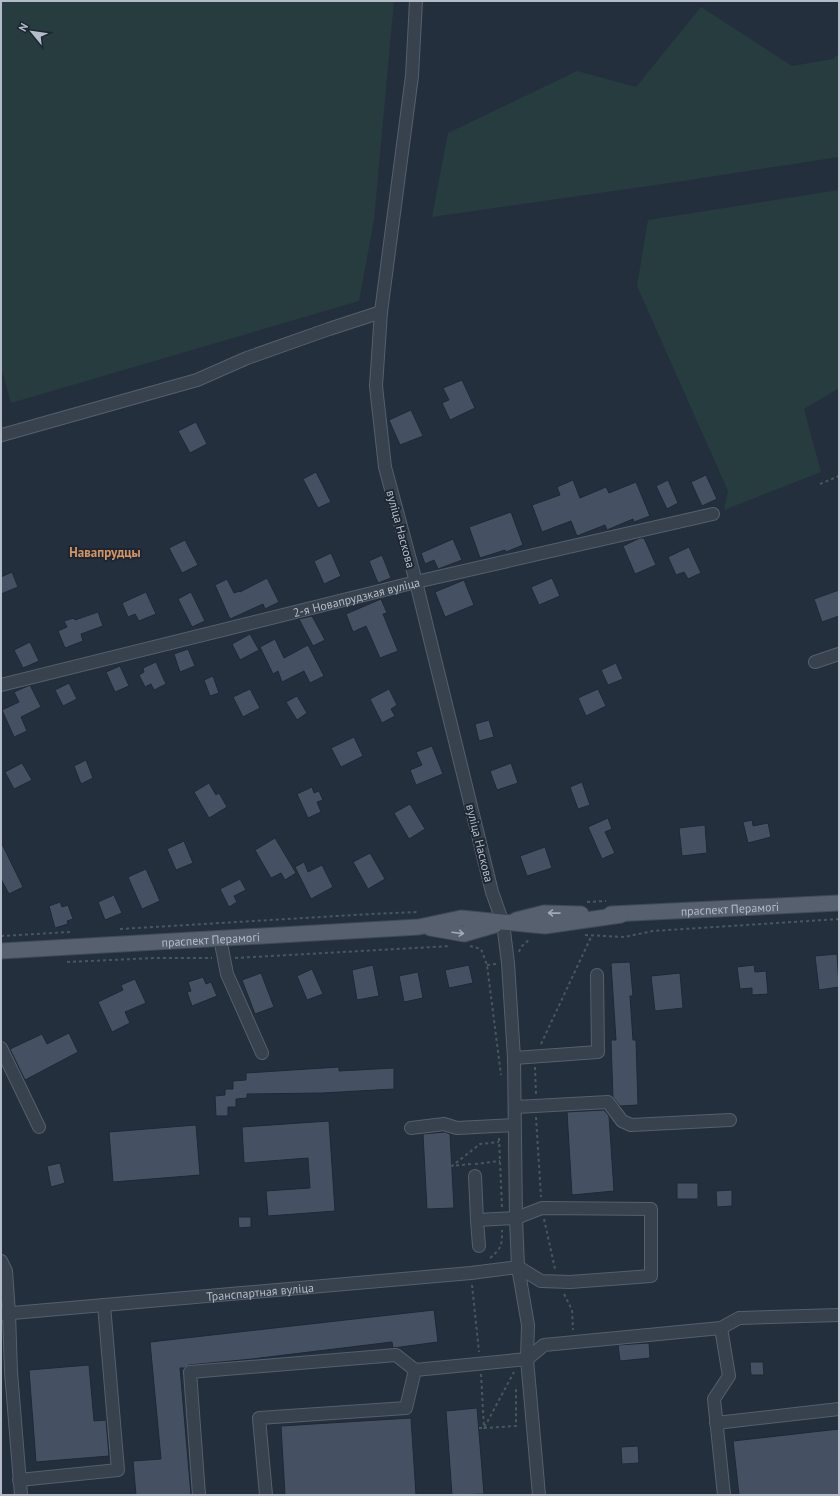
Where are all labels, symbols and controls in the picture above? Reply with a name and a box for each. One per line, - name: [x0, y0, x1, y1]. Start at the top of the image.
- north arrow: [12, 12, 52, 52]
- text: N: [15, 21, 31, 34]
- street label: вуліца Наскова: [383, 489, 419, 570]
- district label: Навапрудцы: [69, 544, 141, 561]
- street label: 2-я Новапрудзкая вуліца: [291, 574, 421, 620]
- street label: вуліца Наскова: [463, 802, 497, 884]
- street label: праспект Перамогі: [680, 898, 779, 918]
- one-way arrow: [548, 909, 561, 917]
- street label: праспект Перамогі: [161, 929, 260, 949]
- one-way arrow: [451, 929, 464, 936]
- street label: Транспартная вуліца: [206, 1279, 314, 1304]

